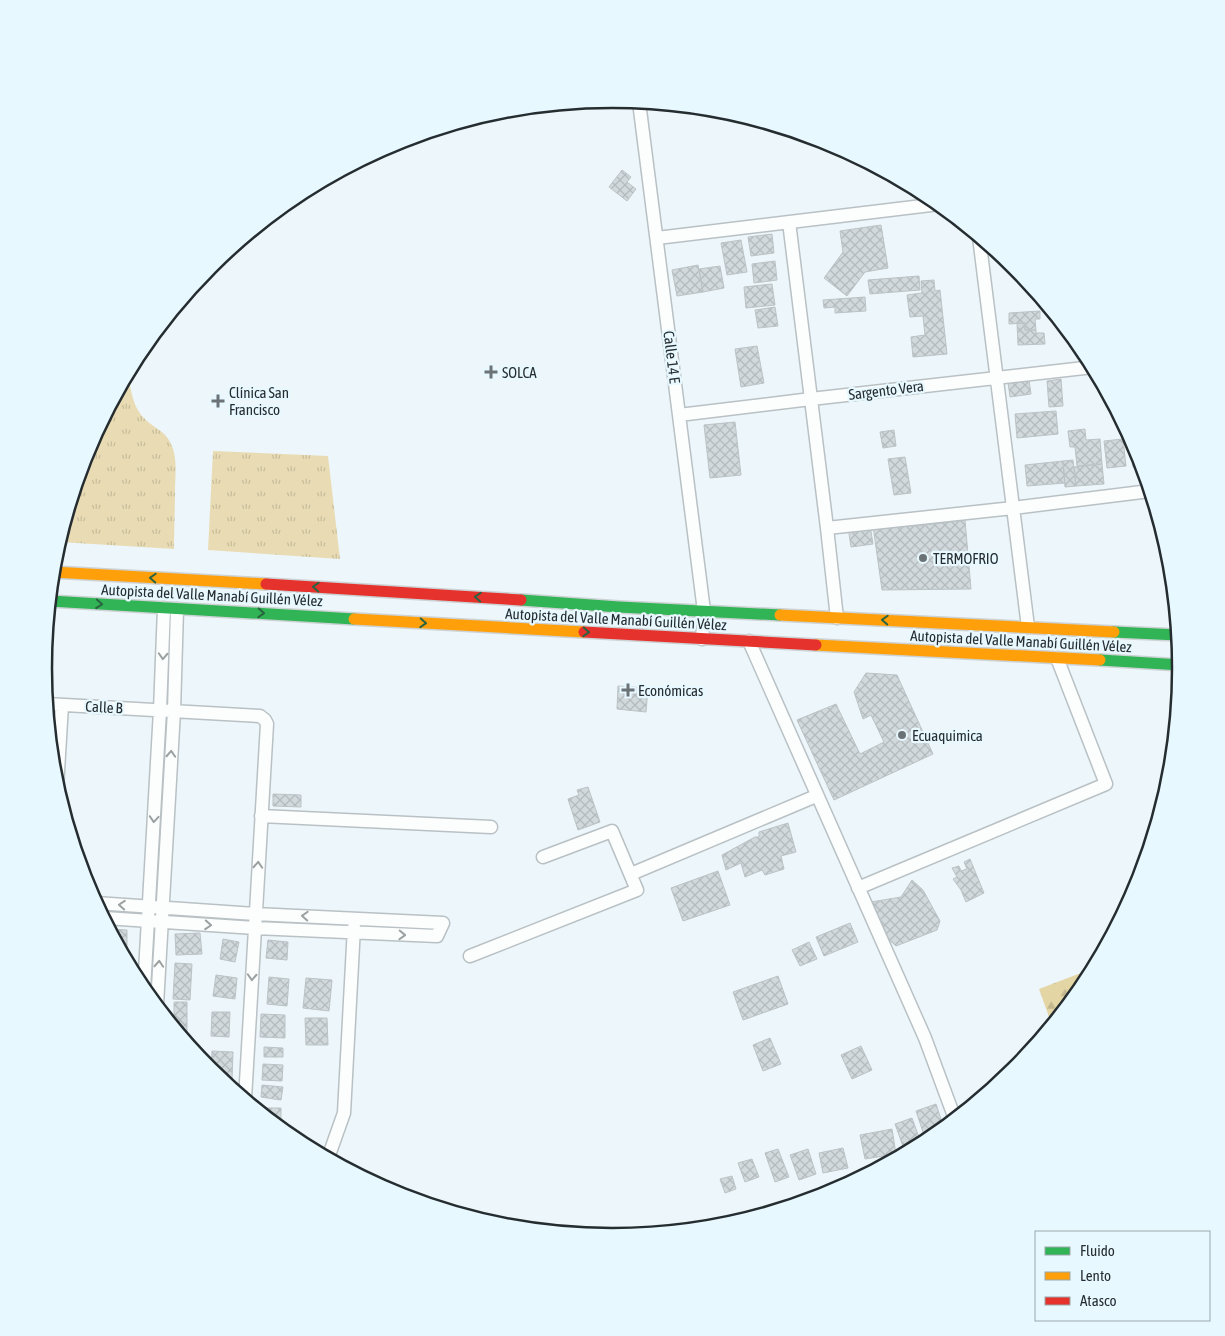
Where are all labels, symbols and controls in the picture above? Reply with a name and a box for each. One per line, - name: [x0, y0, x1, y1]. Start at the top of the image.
- street label: Calle 14 E: [660, 330, 684, 385]
- place label: SOLCA: [502, 364, 537, 381]
- marker: SOLCA: [484, 365, 498, 379]
- street label: Sargento Vera: [847, 377, 925, 403]
- place label: Clínica San Francisco: [229, 384, 289, 418]
- marker: Clínica San Francisco: [211, 394, 225, 408]
- place label: TERMOFRIO: [933, 550, 999, 567]
- marker: TERMOFRIO: [917, 552, 929, 564]
- one-way arrow: [149, 572, 157, 583]
- street label: Autopista del Valle Manabí Guillén Vélez: [101, 581, 324, 609]
- one-way arrow: [311, 581, 319, 592]
- one-way arrow: [474, 592, 482, 603]
- one-way arrow: [95, 598, 103, 609]
- street label: Autopista del Valle Manabí Guillén Vélez: [505, 605, 728, 633]
- one-way arrow: [257, 608, 265, 619]
- one-way arrow: [880, 615, 888, 626]
- one-way arrow: [420, 617, 428, 628]
- one-way arrow: [582, 626, 590, 637]
- street label: Autopista del Valle Manabí Guillén Vélez: [910, 627, 1133, 655]
- one-way arrow: [157, 653, 168, 661]
- place label: Económicas: [638, 682, 703, 699]
- marker: Económicas: [622, 684, 634, 696]
- street label: Calle B: [85, 698, 123, 716]
- place label: Ecuaquimica: [912, 727, 983, 744]
- marker: Ecuaquimica: [896, 729, 908, 741]
- one-way arrow: [166, 750, 177, 758]
- one-way arrow: [148, 815, 159, 823]
- one-way arrow: [253, 861, 264, 869]
- one-way arrow: [118, 900, 126, 911]
- one-way arrow: [301, 911, 309, 922]
- one-way arrow: [204, 920, 212, 931]
- one-way arrow: [399, 930, 407, 940]
- one-way arrow: [154, 960, 165, 968]
- one-way arrow: [247, 973, 258, 981]
- legend: [1035, 1231, 1210, 1321]
- text: Fluido: [1080, 1242, 1115, 1259]
- text: Lento: [1080, 1267, 1111, 1284]
- text: Atasco: [1080, 1292, 1117, 1309]

